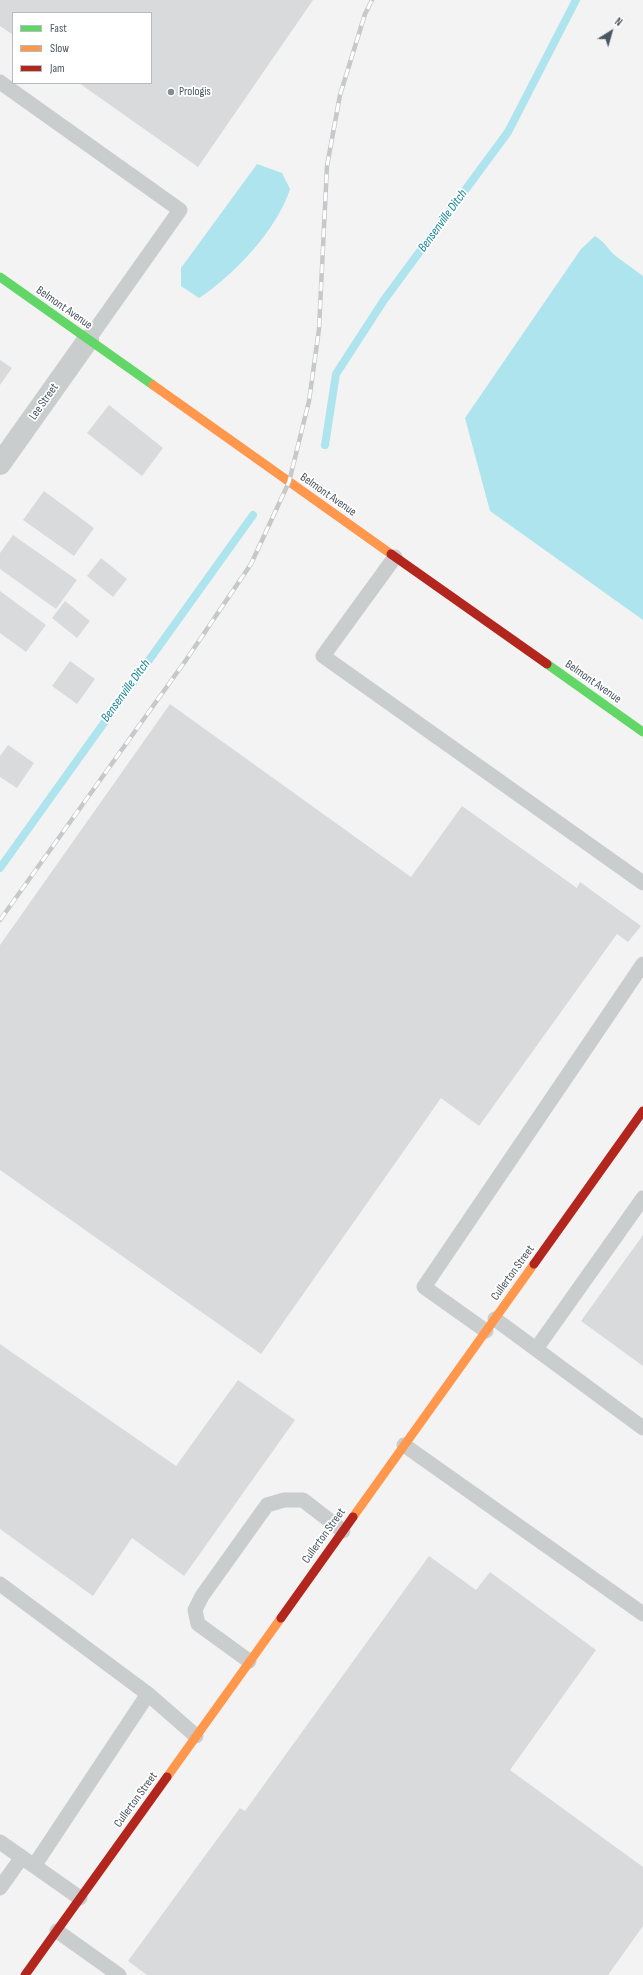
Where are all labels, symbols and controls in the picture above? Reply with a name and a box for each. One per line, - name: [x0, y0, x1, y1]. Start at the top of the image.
- legend: [12, 12, 152, 84]
- north arrow: [591, 12, 631, 52]
- text: N: [612, 15, 625, 29]
- text: Fast: [50, 21, 67, 36]
- text: Slow: [50, 41, 69, 56]
- text: Jam: [50, 61, 65, 76]
- place label: Prologis: [179, 85, 211, 99]
- marker: Prologis: [166, 87, 176, 97]
- water label: Bensenville Ditch: [415, 187, 471, 255]
- street label: Belmont Avenue: [33, 283, 95, 333]
- street label: Lee Street: [26, 381, 62, 423]
- street label: Belmont Avenue: [297, 470, 359, 520]
- water label: Bensenville Ditch: [98, 657, 154, 725]
- street label: Belmont Avenue: [562, 657, 624, 707]
- street label: Cullerton Street: [488, 1243, 538, 1303]
- street label: Cullerton Street: [299, 1506, 349, 1566]
- street label: Cullerton Street: [111, 1770, 161, 1830]

